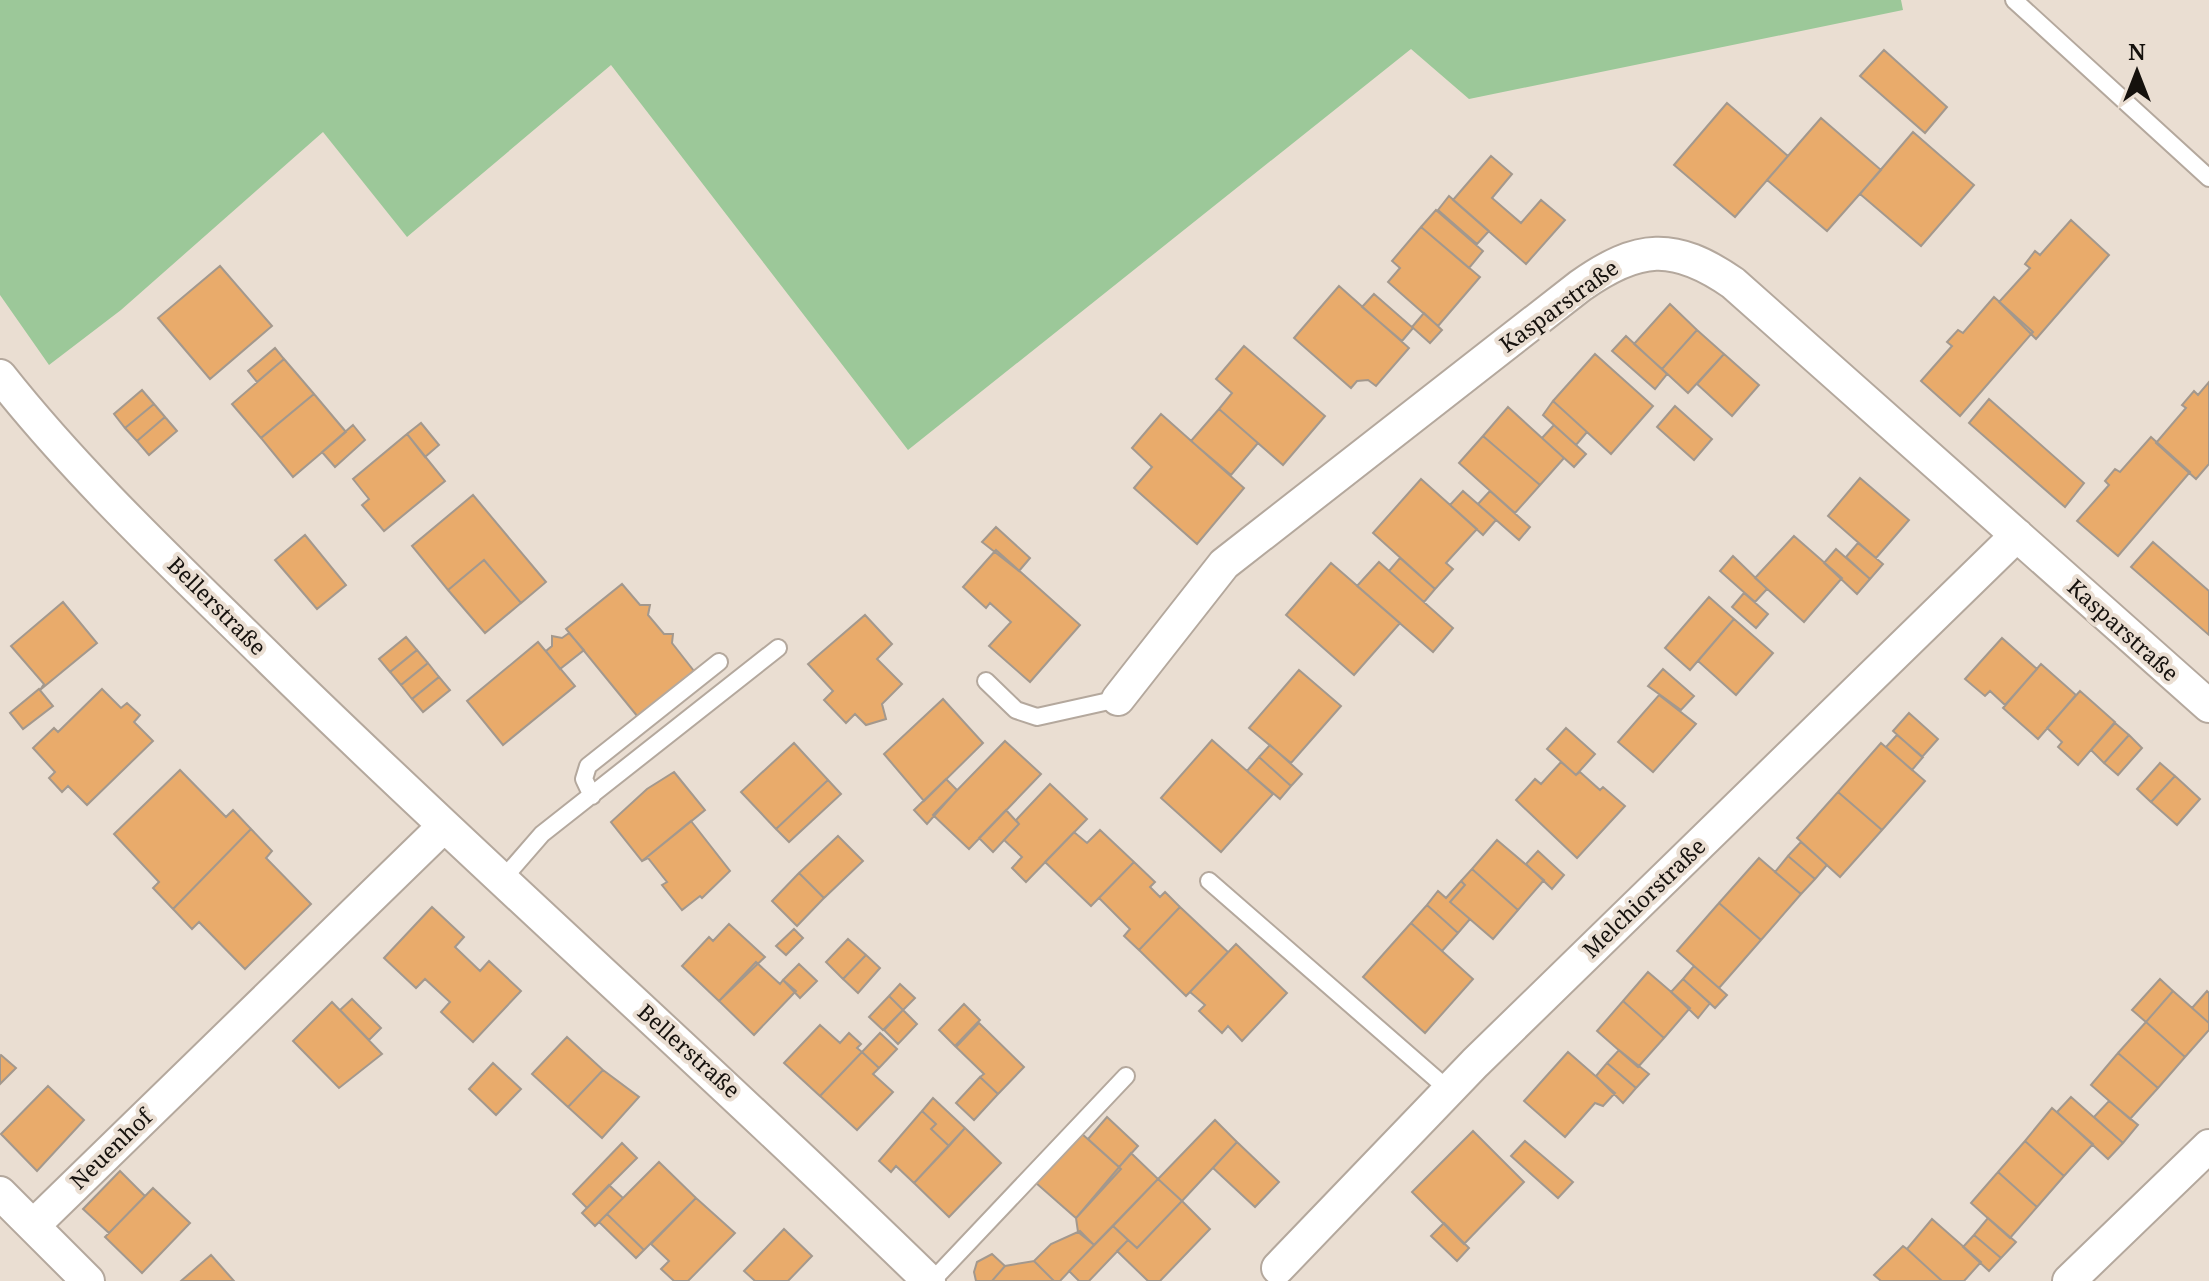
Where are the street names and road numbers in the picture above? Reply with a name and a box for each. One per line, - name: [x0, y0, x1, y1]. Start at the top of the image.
- street label: Kasparstraße: [1493, 252, 1624, 358]
- street label: Bellerstraße: [162, 549, 274, 661]
- street label: Kasparstraße: [2062, 571, 2186, 687]
- street label: Melchiorstraße: [1575, 831, 1711, 964]
- street label: Bellerstraße: [632, 996, 747, 1104]
- street label: Neuenhof: [63, 1100, 159, 1195]

